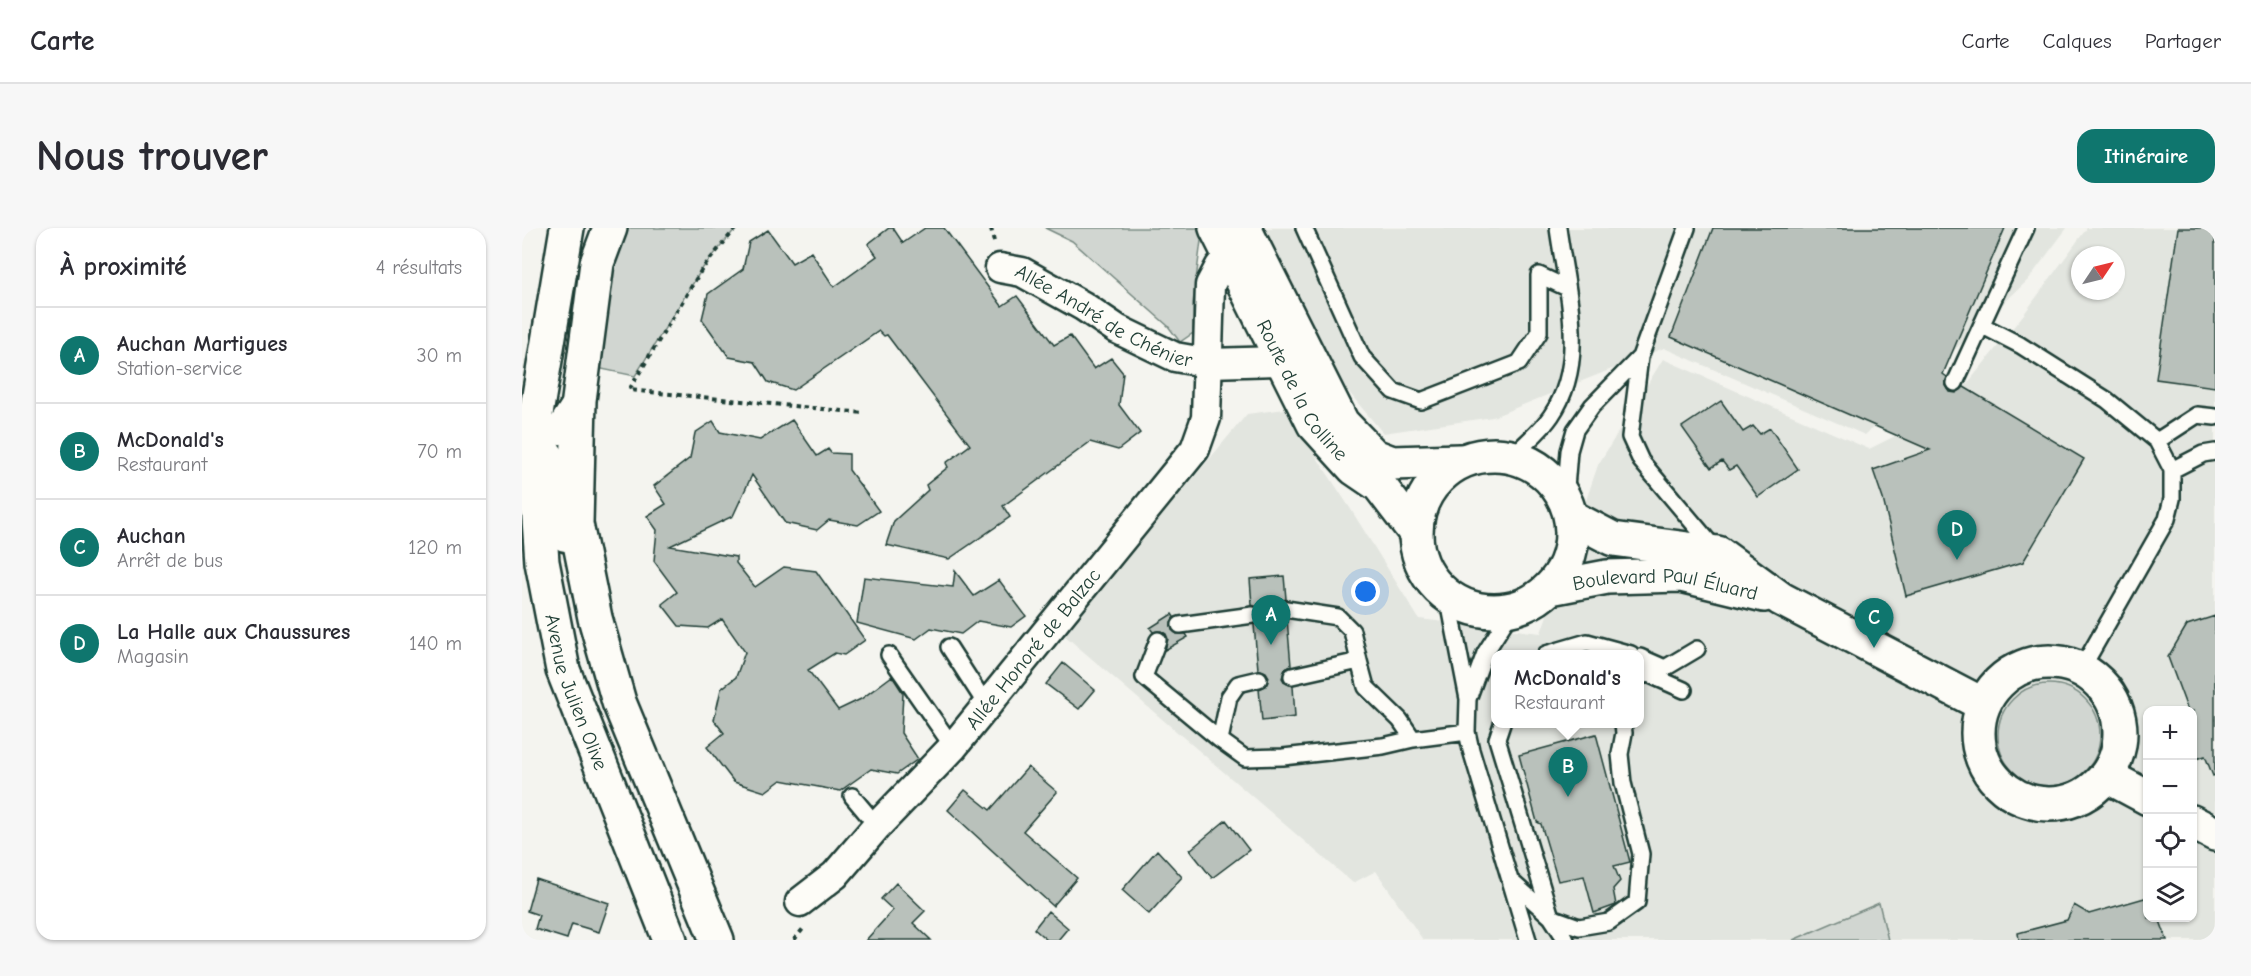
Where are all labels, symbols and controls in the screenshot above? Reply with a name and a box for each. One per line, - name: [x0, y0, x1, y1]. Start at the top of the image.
- text: Carte: [30, 25, 95, 57]
- text: Carte: [1962, 29, 2010, 53]
- text: Calques: [2043, 29, 2112, 53]
- text: Partager: [2145, 29, 2221, 53]
- button: Itinéraire: [2077, 129, 2215, 183]
- text: Nous trouver: [36, 132, 268, 181]
- north arrow: [2071, 246, 2125, 300]
- text: À proximité: [60, 252, 187, 282]
- text: 4 résultats: [376, 256, 462, 279]
- street label: Allée André de Chénier: [1011, 260, 1194, 372]
- street label: Route de la Colline: [1252, 316, 1352, 465]
- text: Auchan Martigues: [117, 331, 287, 357]
- text: A: [74, 344, 85, 367]
- text: 30 m: [416, 344, 462, 367]
- text: Station-service: [117, 357, 242, 380]
- text: McDonald's: [117, 427, 224, 453]
- text: B: [73, 440, 86, 463]
- text: 70 m: [417, 440, 462, 463]
- text: Restaurant: [117, 453, 207, 476]
- pin: D: [1938, 510, 1976, 560]
- text: Auchan: [117, 523, 186, 549]
- text: C: [73, 536, 86, 559]
- text: 120 m: [408, 536, 462, 559]
- text: Arrêt de bus: [117, 549, 223, 572]
- street label: Allée Honoré de Balzac: [961, 564, 1106, 734]
- street label: Boulevard Paul Éluard: [1571, 564, 1760, 605]
- your location: [1351, 577, 1380, 606]
- pin: A: [1252, 596, 1290, 645]
- pin: C: [1854, 598, 1894, 648]
- street label: Avenue Julien Olive: [540, 612, 613, 774]
- text: La Halle aux Chaussures: [117, 619, 350, 645]
- text: D: [73, 632, 86, 655]
- text: 140 m: [409, 632, 462, 655]
- text: Magasin: [117, 645, 189, 668]
- popup: [1491, 650, 1644, 728]
- text: McDonald's: [1514, 665, 1621, 691]
- text: Restaurant: [1514, 691, 1604, 714]
- map controls: [2143, 706, 2197, 922]
- button: +: [2143, 706, 2197, 760]
- pin: B: [1548, 748, 1588, 797]
- button: −: [2143, 760, 2197, 814]
- button: locate: [2143, 814, 2197, 868]
- button: layers: [2143, 868, 2197, 922]

